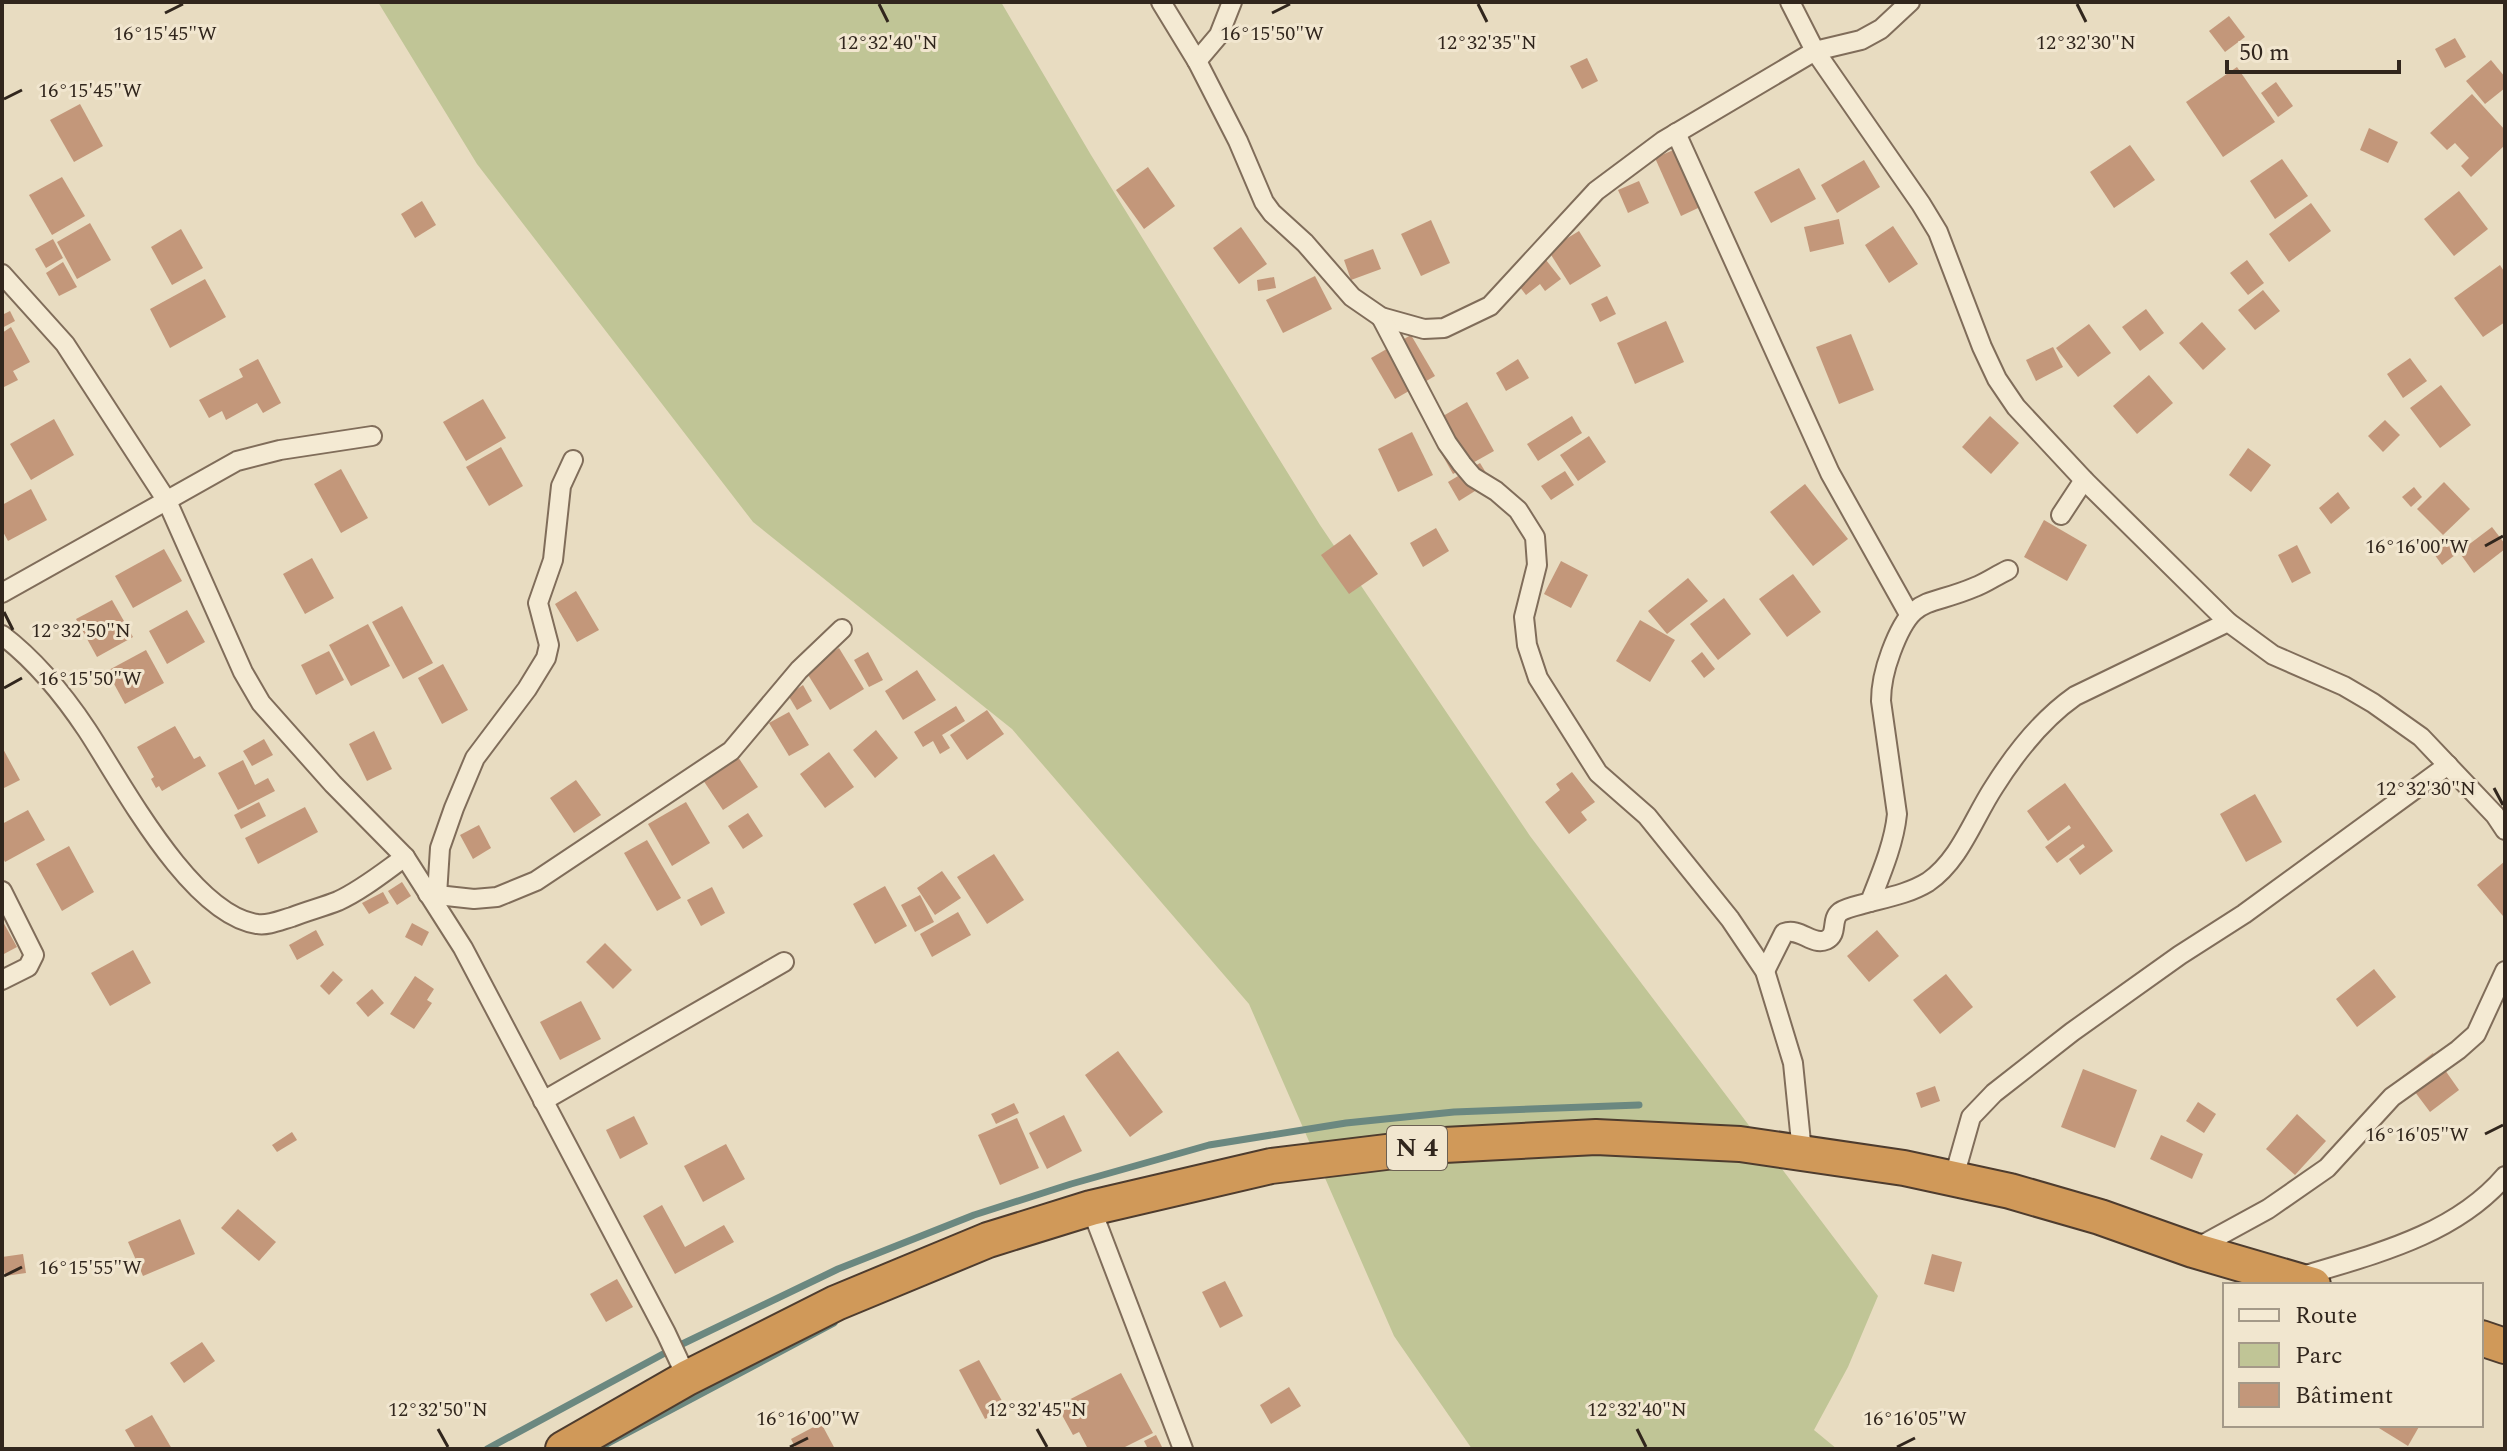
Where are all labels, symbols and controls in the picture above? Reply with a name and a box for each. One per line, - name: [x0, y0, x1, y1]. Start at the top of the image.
- text: 16°15'45"W: [113, 19, 217, 49]
- text: 16°15'50"W: [1220, 19, 1324, 49]
- scale bar: [2227, 24, 2399, 74]
- text: 12°32'40"N: [838, 28, 938, 58]
- text: 12°32'35"N: [1437, 28, 1537, 58]
- text: 12°32'30"N: [2036, 28, 2136, 58]
- text: 50 m: [2239, 35, 2290, 71]
- text: 16°15'45"W: [38, 76, 142, 106]
- text: 16°16'00"W: [2365, 532, 2469, 562]
- text: 12°32'50"N: [31, 616, 131, 646]
- text: 16°15'50"W: [38, 664, 142, 694]
- text: 12°32'30"N: [2376, 774, 2476, 804]
- text: 16°16'05"W: [2365, 1120, 2469, 1150]
- road number: N 4: [1387, 1126, 1447, 1170]
- text: 16°15'55"W: [38, 1253, 142, 1283]
- legend: [2223, 1283, 2483, 1427]
- text: Route: [2295, 1298, 2357, 1334]
- text: Parc: [2295, 1338, 2343, 1374]
- text: Bâtiment: [2295, 1378, 2393, 1414]
- text: 12°32'50"N: [388, 1395, 488, 1425]
- text: 12°32'45"N: [987, 1395, 1087, 1425]
- text: 12°32'40"N: [1587, 1395, 1687, 1425]
- text: 16°16'00"W: [756, 1404, 860, 1434]
- text: 16°16'05"W: [1863, 1404, 1967, 1434]

